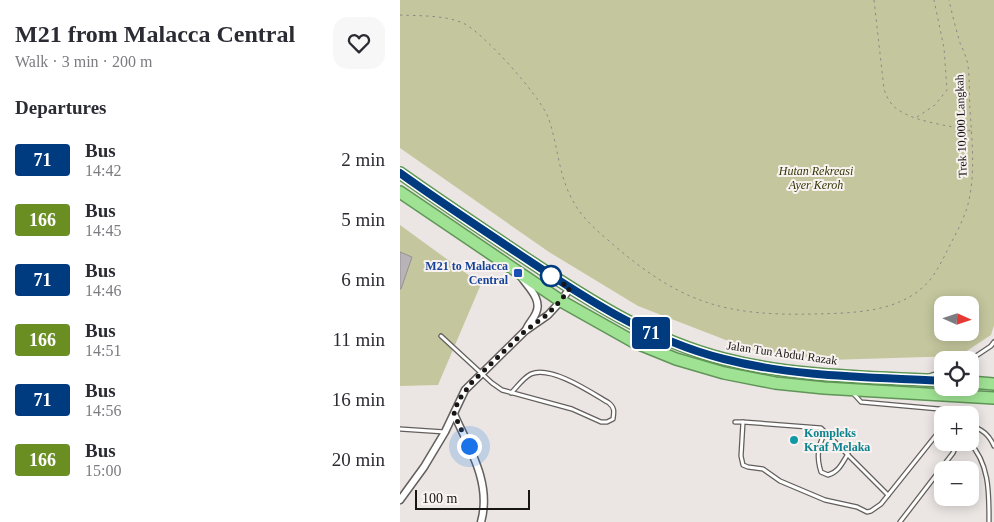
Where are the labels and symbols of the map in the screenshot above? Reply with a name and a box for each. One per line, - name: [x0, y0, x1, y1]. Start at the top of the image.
- street label: Trek 10,000 Langkah: [952, 74, 970, 178]
- park label: Hutan Rekreasi Ayer Keroh: [778, 164, 853, 192]
- place label: M21 to Malacca Central: [425, 259, 509, 287]
- unlabelled marker: [540, 265, 562, 287]
- marker: M21 to Malacca Central: [512, 267, 524, 279]
- north arrow: [934, 296, 979, 341]
- line badge: 71: [628, 317, 674, 349]
- street label: Jalan Tun Abdul Razak: [726, 338, 838, 368]
- place label: Kompleks Kraf Melaka: [804, 426, 870, 454]
- your location: [457, 434, 482, 459]
- marker: Kompleks Kraf Melaka: [788, 434, 800, 446]
- scale bar: [415, 487, 530, 510]

